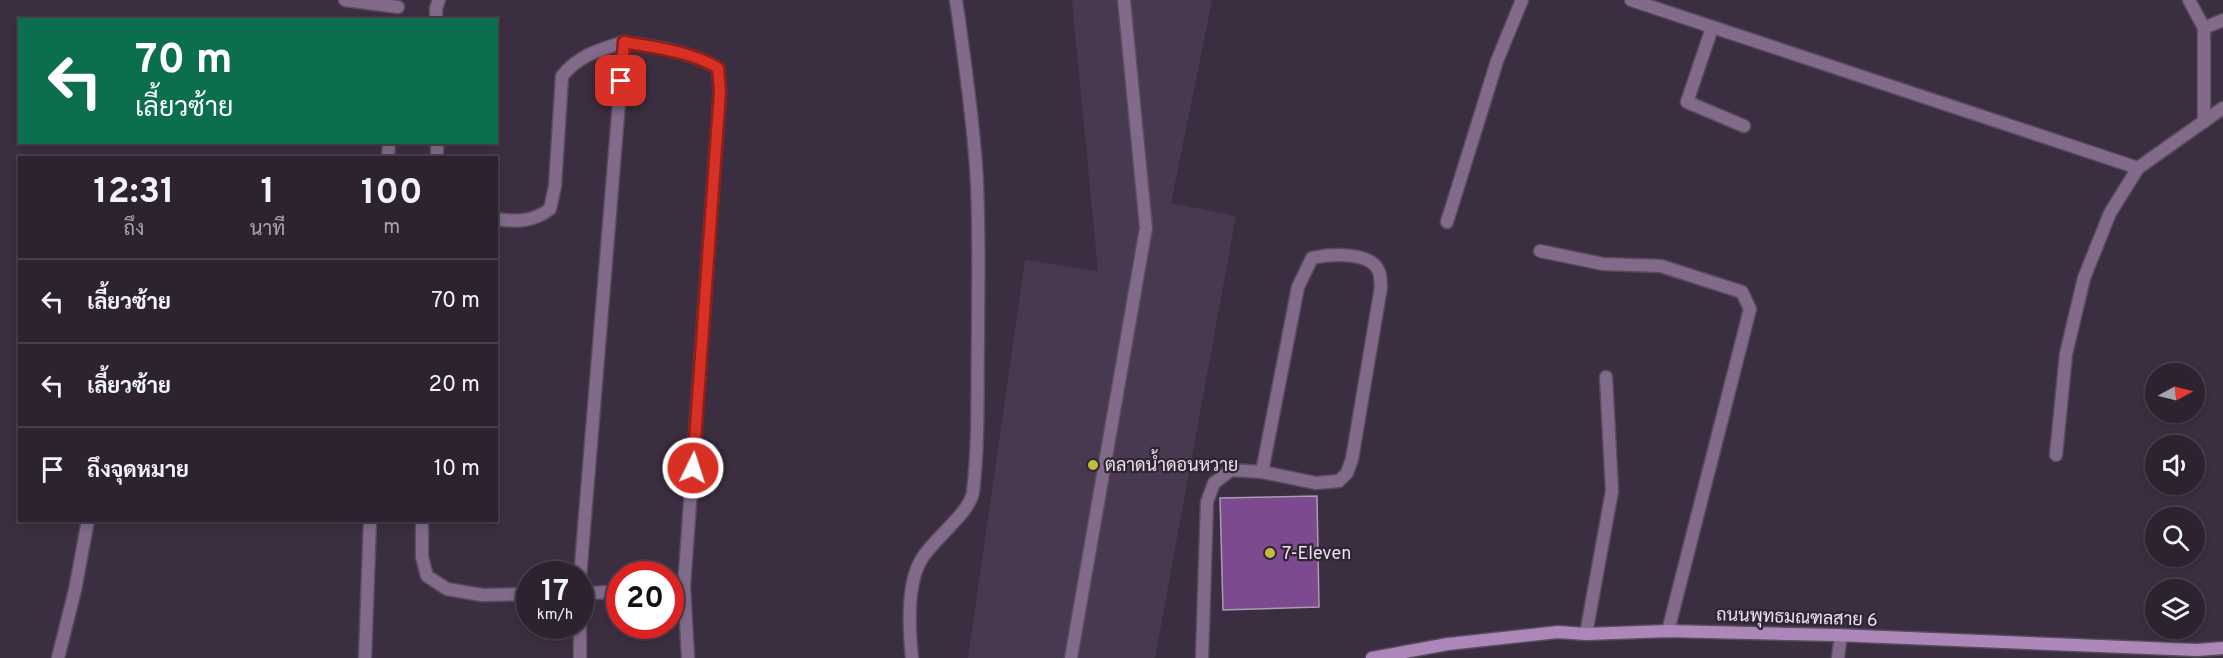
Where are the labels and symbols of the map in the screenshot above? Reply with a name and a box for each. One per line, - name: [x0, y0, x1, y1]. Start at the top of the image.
- pin: [595, 55, 646, 106]
- north arrow: [2145, 363, 2205, 423]
- position arrow: [661, 436, 725, 500]
- place label: ตลาดน้ำดอนหวาย: [1105, 449, 1238, 478]
- marker: ตลาดน้ำดอนหวาย: [1086, 458, 1100, 472]
- place label: 7-Eleven: [1282, 543, 1351, 566]
- marker: 7-Eleven: [1263, 546, 1277, 560]
- speed limit sign: 20: [606, 561, 684, 639]
- street label: ถนนพุทธมณฑลสาย 6: [1716, 604, 1878, 633]

